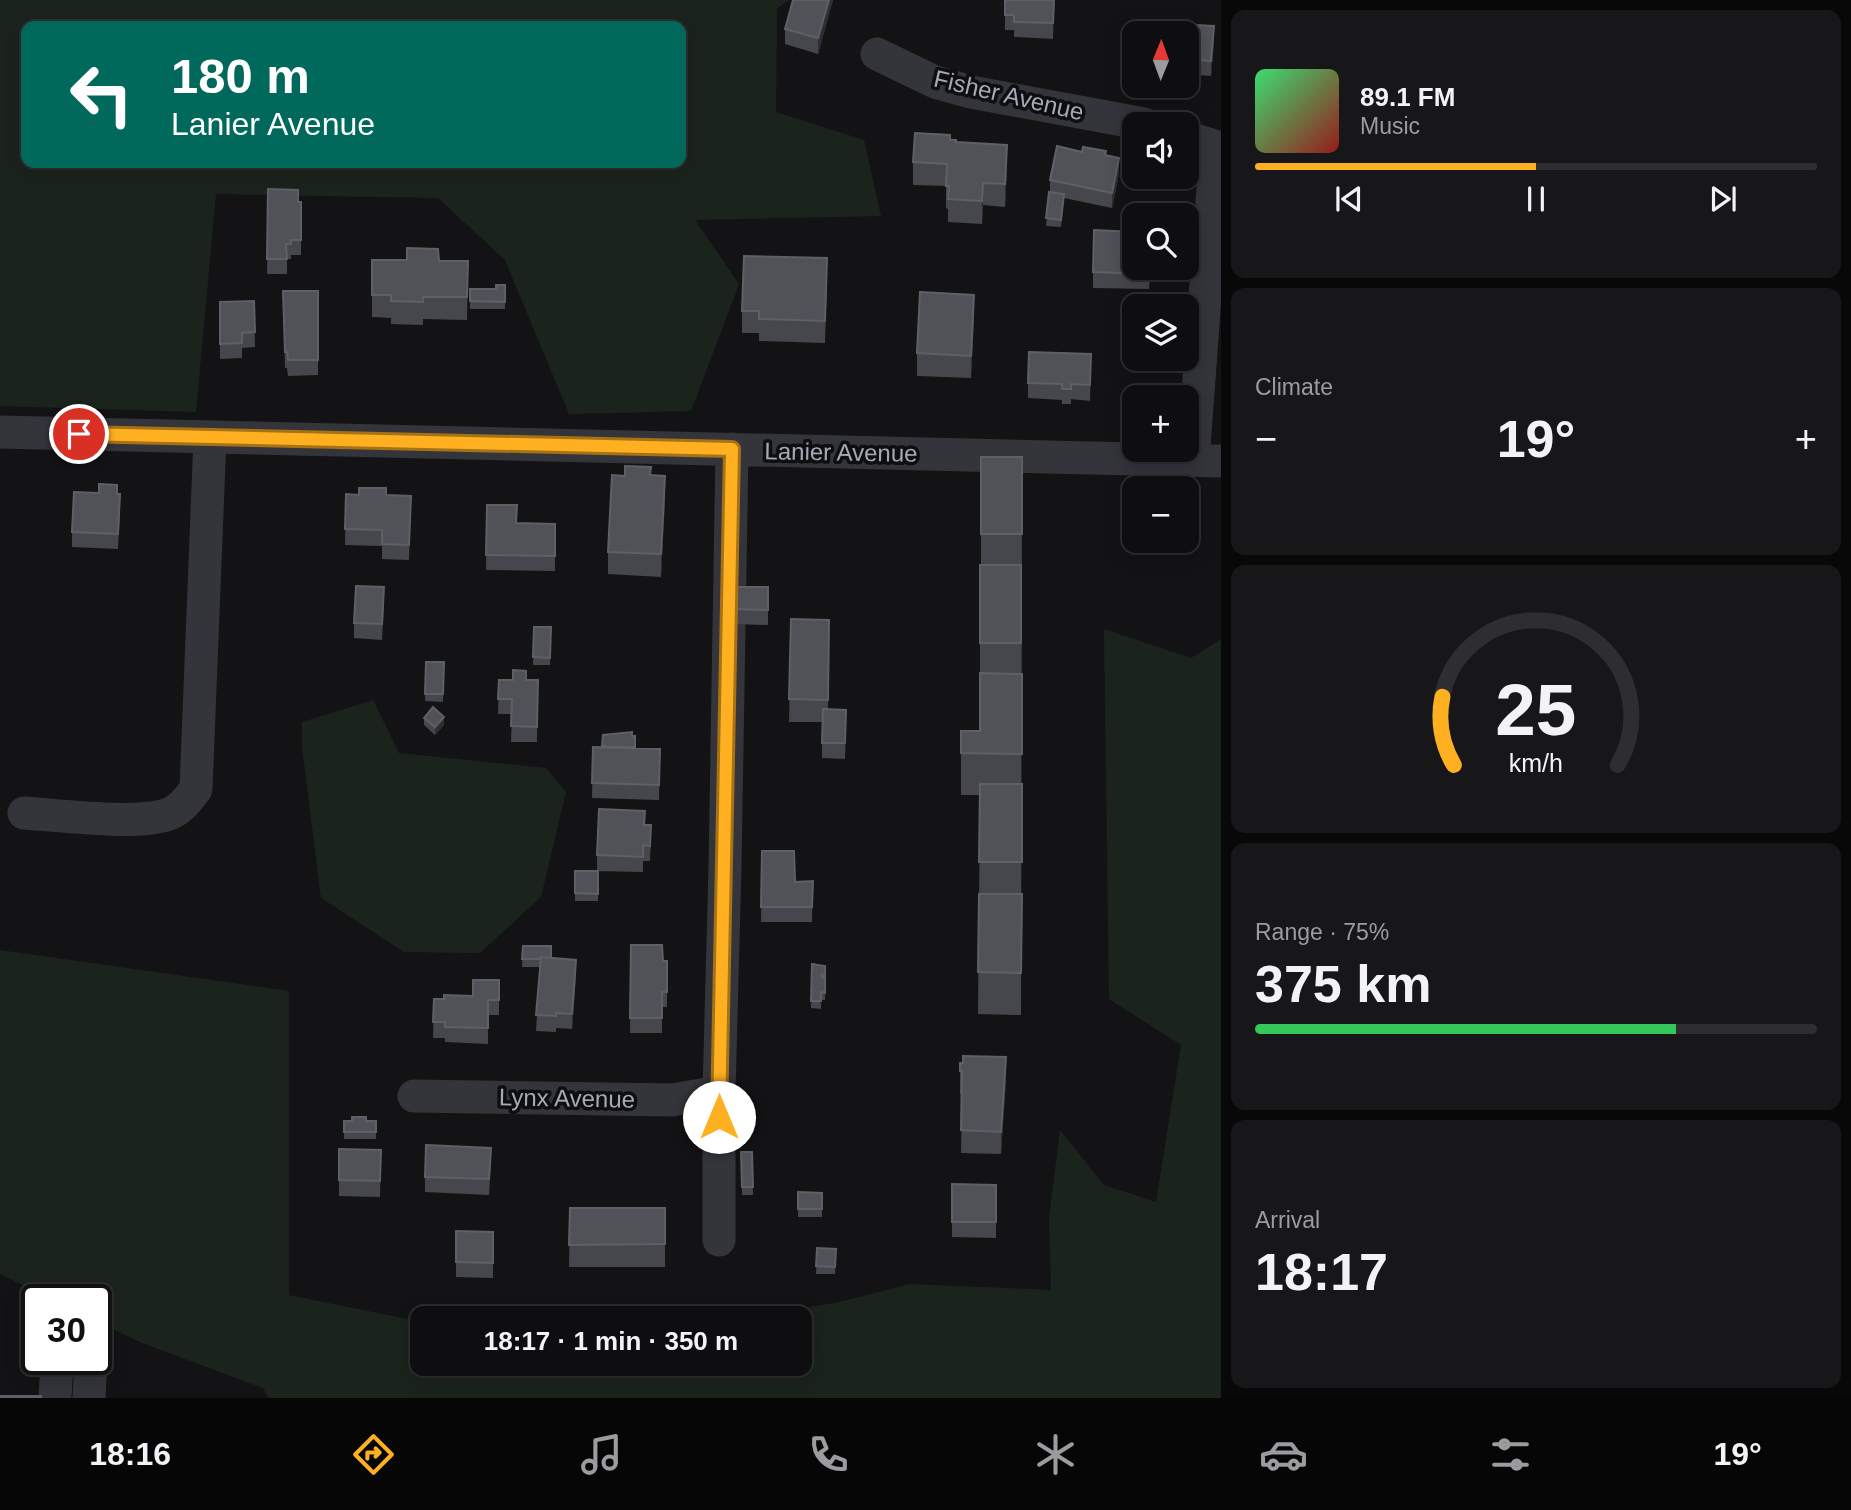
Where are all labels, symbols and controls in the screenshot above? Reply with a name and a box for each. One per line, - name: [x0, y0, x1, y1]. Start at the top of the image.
- north arrow: [1122, 21, 1199, 98]
- map controls: [1122, 21, 1199, 553]
- icon: left: [56, 49, 147, 140]
- text: 180 m: [171, 49, 310, 103]
- street label: Fisher Avenue: [931, 65, 1087, 125]
- text: 89.1 FM: [1360, 82, 1455, 112]
- text: Lanier Avenue: [171, 106, 375, 142]
- button: sound: [1122, 112, 1199, 189]
- text: Music: [1360, 113, 1420, 139]
- icon: previous: [1330, 180, 1368, 218]
- icon: pause: [1517, 180, 1555, 218]
- icon: next: [1704, 180, 1742, 218]
- button: search: [1122, 203, 1199, 280]
- button: layers: [1122, 294, 1199, 371]
- text: Climate: [1255, 374, 1333, 400]
- button: +: [1122, 385, 1199, 462]
- pin: [49, 404, 109, 464]
- text: 19°: [1497, 410, 1575, 468]
- icon: arrive: [60, 415, 98, 453]
- text: −: [1255, 418, 1277, 460]
- text: +: [1795, 418, 1817, 460]
- street label: Lanier Avenue: [764, 437, 918, 467]
- button: −: [1122, 476, 1199, 553]
- text: 25: [1496, 669, 1576, 750]
- text: km/h: [1509, 749, 1563, 777]
- text: Range · 75%: [1255, 919, 1389, 945]
- text: 375 km: [1255, 955, 1431, 1013]
- position arrow: [682, 1080, 756, 1154]
- street label: Lynx Avenue: [499, 1083, 635, 1113]
- text: Arrival: [1255, 1207, 1320, 1233]
- text: 18:17: [1255, 1243, 1388, 1301]
- speed limit sign: 30: [21, 1284, 112, 1375]
- text: 18:17 · 1 min · 350 m: [484, 1326, 738, 1356]
- icon: directions: [349, 1430, 398, 1479]
- icon: music: [577, 1430, 626, 1479]
- icon: phone: [804, 1430, 853, 1479]
- icon: climate: [1031, 1430, 1080, 1479]
- icon: car: [1259, 1430, 1308, 1479]
- icon: filters: [1486, 1430, 1535, 1479]
- text: 18:16: [89, 1436, 171, 1472]
- text: 19°: [1713, 1436, 1762, 1472]

